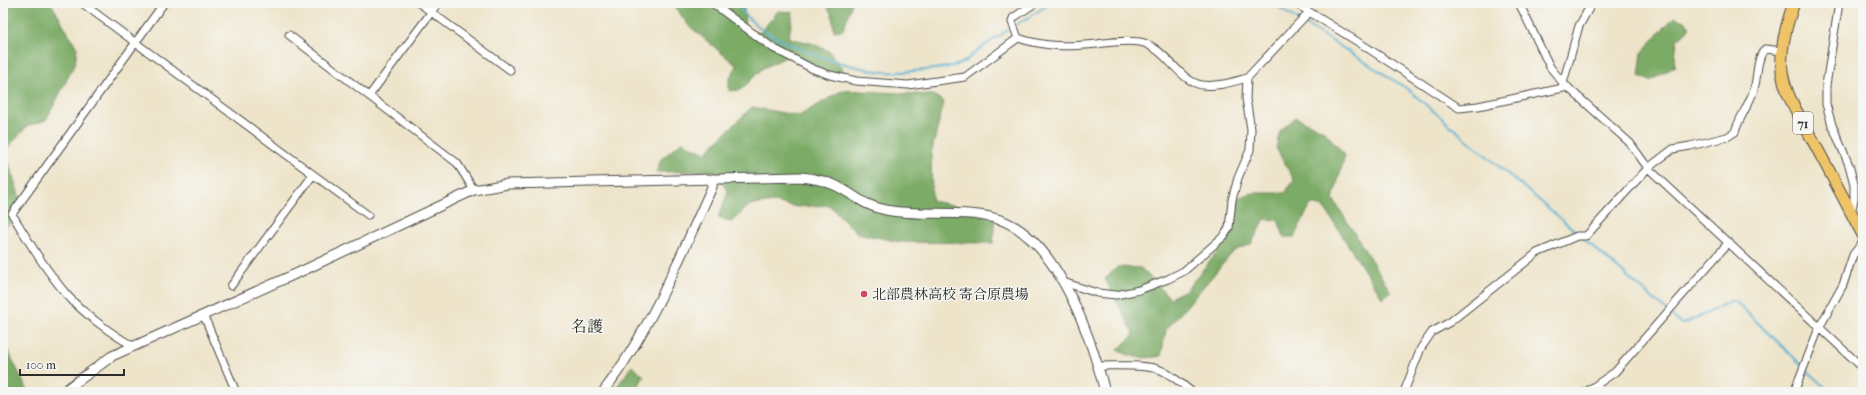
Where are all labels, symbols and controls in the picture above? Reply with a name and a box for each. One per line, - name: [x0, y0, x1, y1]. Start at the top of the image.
- road number: 71: [1793, 112, 1813, 134]
- place label: 北部農林高校 寄合原農場: [872, 286, 1029, 303]
- marker: 北部農林高校 寄合原農場: [859, 289, 869, 299]
- district label: 名護: [571, 317, 603, 336]
- scale bar: [20, 351, 124, 377]
- text: 100 m: [26, 358, 56, 372]

